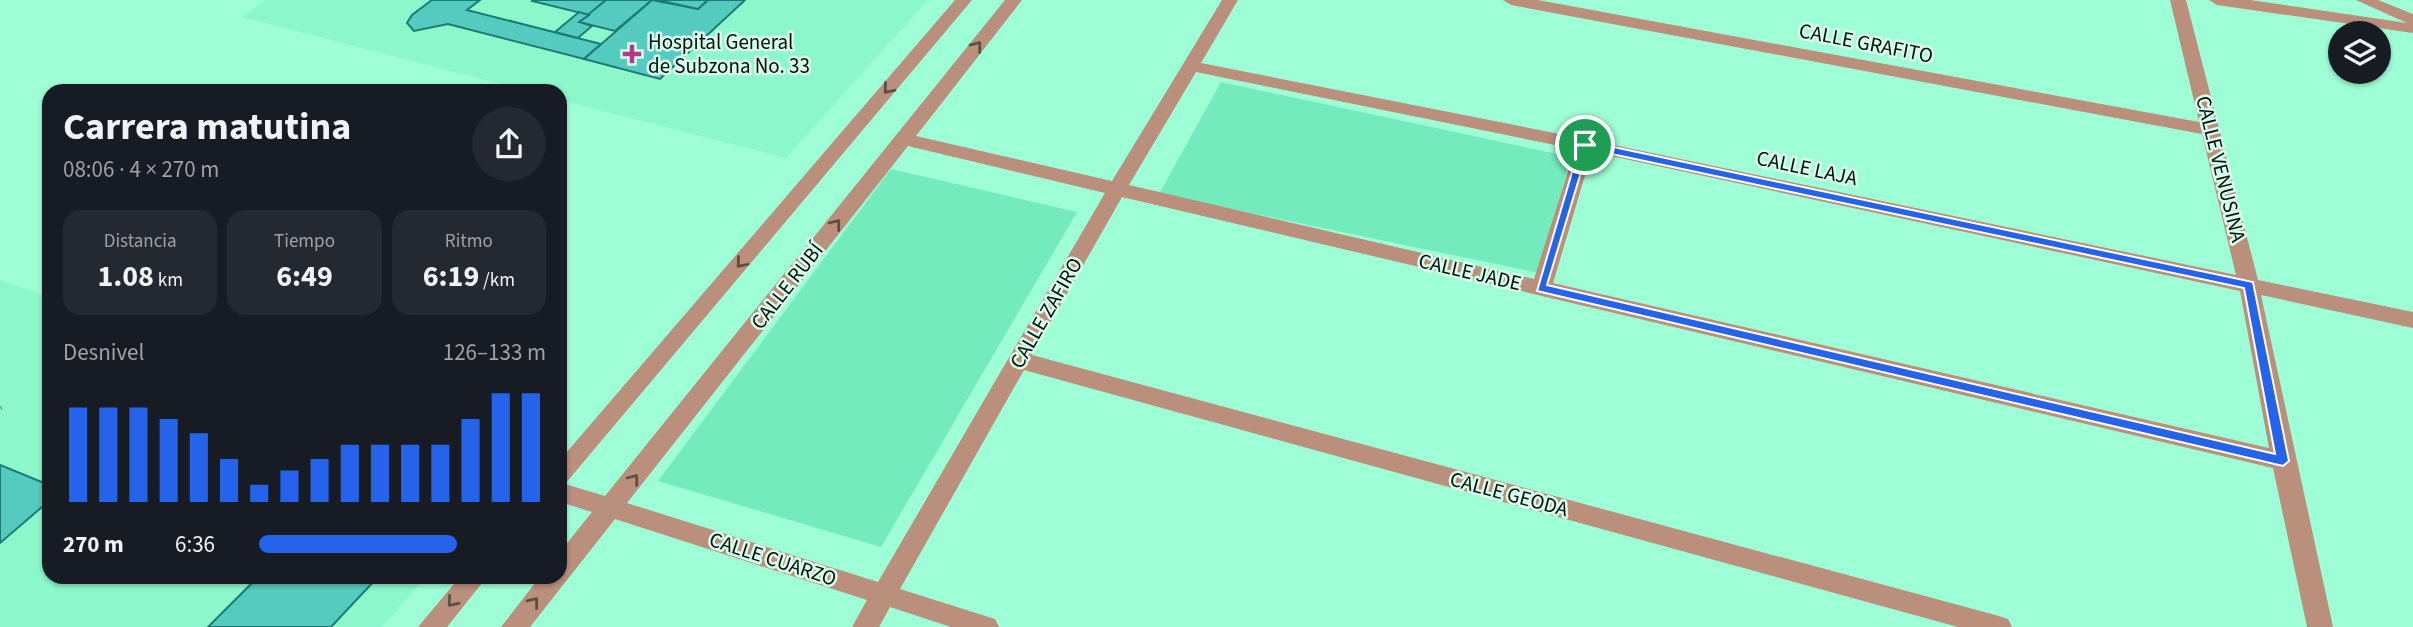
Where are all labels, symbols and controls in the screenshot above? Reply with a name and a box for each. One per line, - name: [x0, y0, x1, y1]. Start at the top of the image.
- street label: CALLE GRAFITO: [1796, 15, 1936, 71]
- map controls: [2328, 21, 2391, 84]
- button: layers: [2328, 21, 2391, 84]
- place label: Hospital General de Subzona No. 33: [648, 27, 810, 81]
- one-way arrow: [969, 41, 982, 54]
- marker: Hospital General de Subzona No. 33: [622, 44, 642, 64]
- one-way arrow: [884, 81, 896, 94]
- street label: CALLE VENUSINA: [2188, 93, 2254, 246]
- text: Carrera matutina: [63, 100, 351, 154]
- button: share: [472, 107, 546, 181]
- pin: [1555, 115, 1615, 175]
- icon: arrive: [1566, 126, 1604, 164]
- street label: CALLE LAJA: [1754, 143, 1861, 193]
- text: 08:06 · 4 × 270 m: [63, 153, 219, 186]
- one-way arrow: [828, 220, 840, 233]
- text: Distancia: [104, 228, 177, 255]
- text: Tiempo: [274, 228, 335, 255]
- text: Ritmo: [445, 228, 493, 255]
- street label: CALLE RUBÍ: [744, 235, 831, 336]
- street label: CALLE JADE: [1416, 246, 1524, 298]
- street label: CALLE ZAFIRO: [1002, 252, 1090, 374]
- text: 1.08: [97, 255, 154, 298]
- text: 6:49: [276, 255, 333, 298]
- text: 6:19: [423, 255, 479, 298]
- one-way arrow: [737, 255, 749, 268]
- text: km: [154, 267, 183, 294]
- text: /km: [479, 267, 515, 294]
- text: Desnivel: [63, 336, 144, 369]
- text: 126–133 m: [443, 336, 546, 369]
- street label: CALLE GEODA: [1447, 464, 1572, 524]
- one-way arrow: [625, 475, 638, 487]
- street label: CALLE CUARZO: [706, 524, 840, 594]
- text: 270 m: [63, 528, 124, 561]
- text: 6:36: [175, 528, 215, 561]
- one-way arrow: [448, 594, 460, 607]
- one-way arrow: [526, 598, 538, 611]

